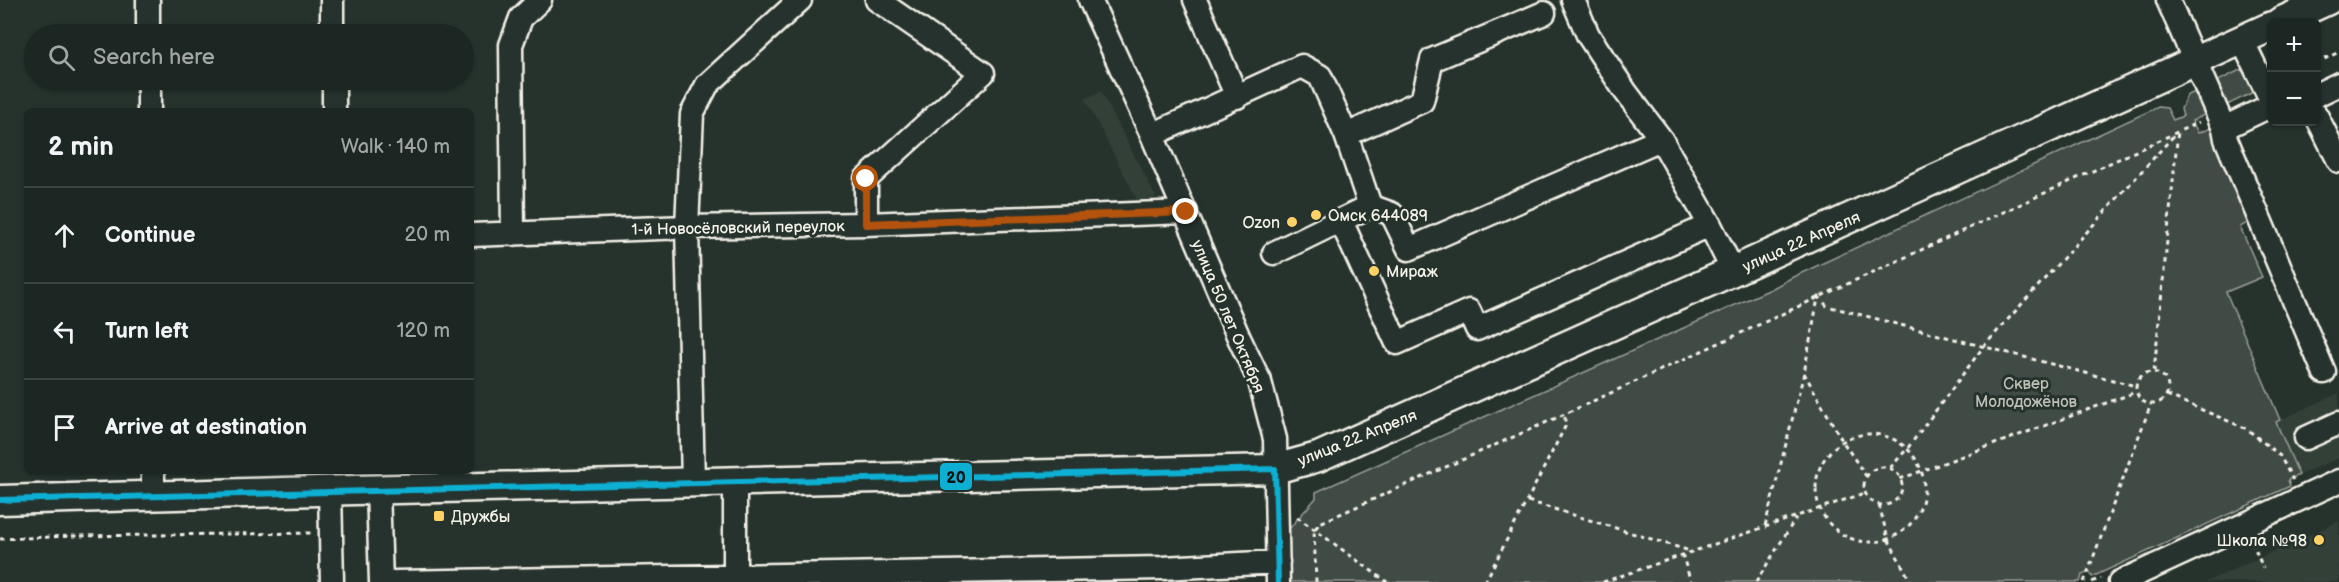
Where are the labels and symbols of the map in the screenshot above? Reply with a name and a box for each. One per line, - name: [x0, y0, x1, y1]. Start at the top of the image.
- route start: [852, 165, 878, 191]
- route end: [1172, 198, 1198, 224]
- place label: Омск 644089: [1328, 207, 1428, 226]
- marker: Омск 644089: [1309, 208, 1323, 222]
- street label: улица 22 Апреля: [1740, 208, 1863, 277]
- place label: Ozon: [1242, 214, 1280, 233]
- marker: Ozon: [1285, 215, 1299, 229]
- street label: 1-й Новосёловский переулок: [631, 217, 845, 240]
- street label: улица 50 лет Октября: [1187, 237, 1268, 396]
- place label: Мираж: [1386, 263, 1439, 282]
- marker: Мираж: [1367, 264, 1381, 278]
- park label: Сквер Молодожёнов: [1975, 375, 2078, 412]
- street label: улица 22 Апреля: [1295, 406, 1420, 471]
- line badge: 20: [939, 462, 973, 491]
- text: 20: [946, 469, 966, 488]
- place label: Дружбы: [451, 508, 510, 527]
- marker: Дружбы: [432, 509, 446, 523]
- place label: Школа №98: [2216, 532, 2307, 551]
- marker: Школа №98: [2312, 533, 2326, 547]

